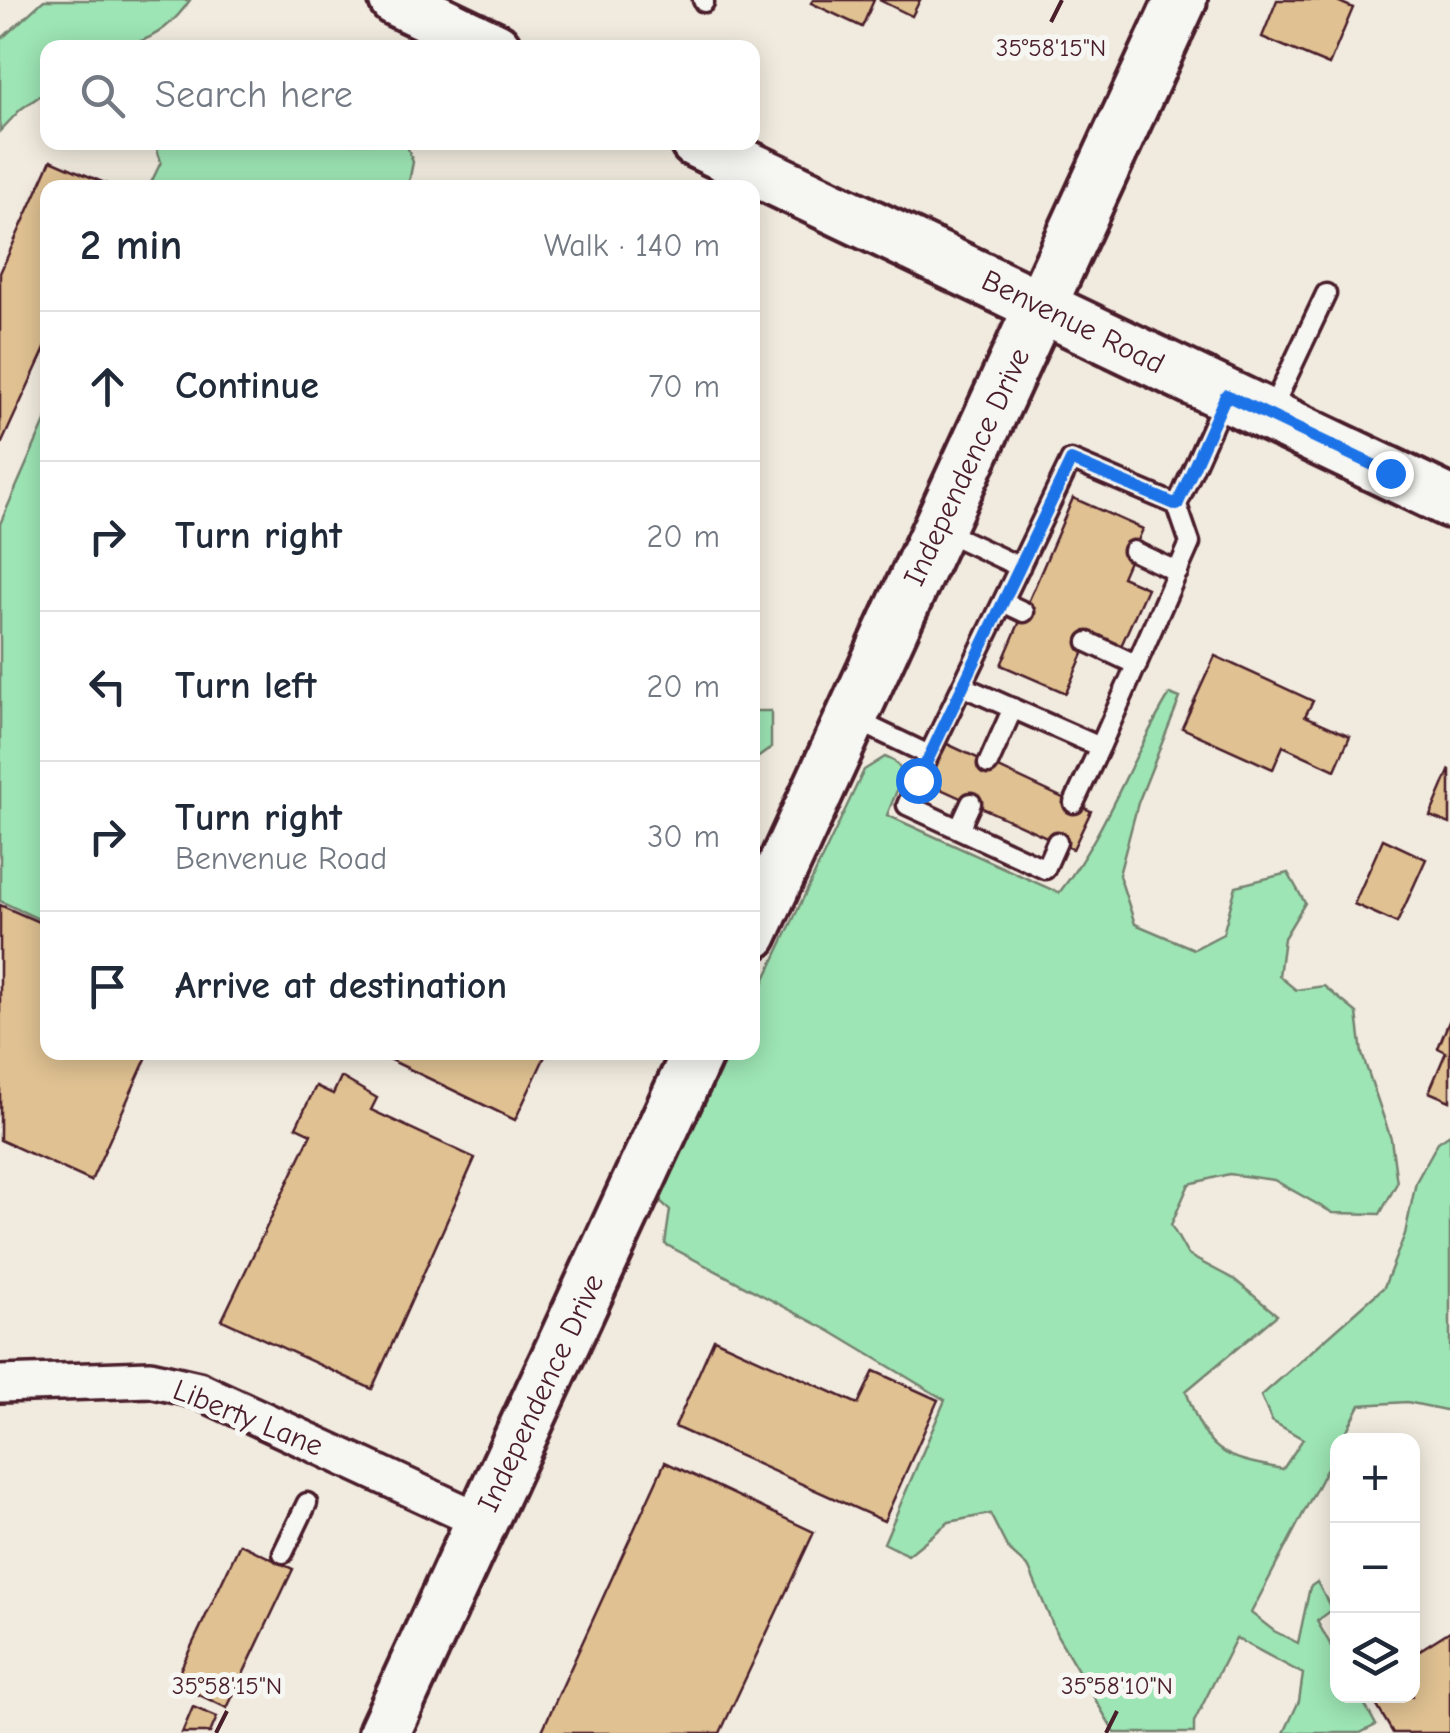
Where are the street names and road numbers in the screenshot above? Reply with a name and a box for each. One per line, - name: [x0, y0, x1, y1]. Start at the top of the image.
- street label: Benvenue Road: [976, 263, 1170, 381]
- street label: Independence Drive: [897, 342, 1037, 592]
- street label: Independence Drive: [471, 1268, 611, 1518]
- street label: Liberty Lane: [168, 1372, 328, 1464]

